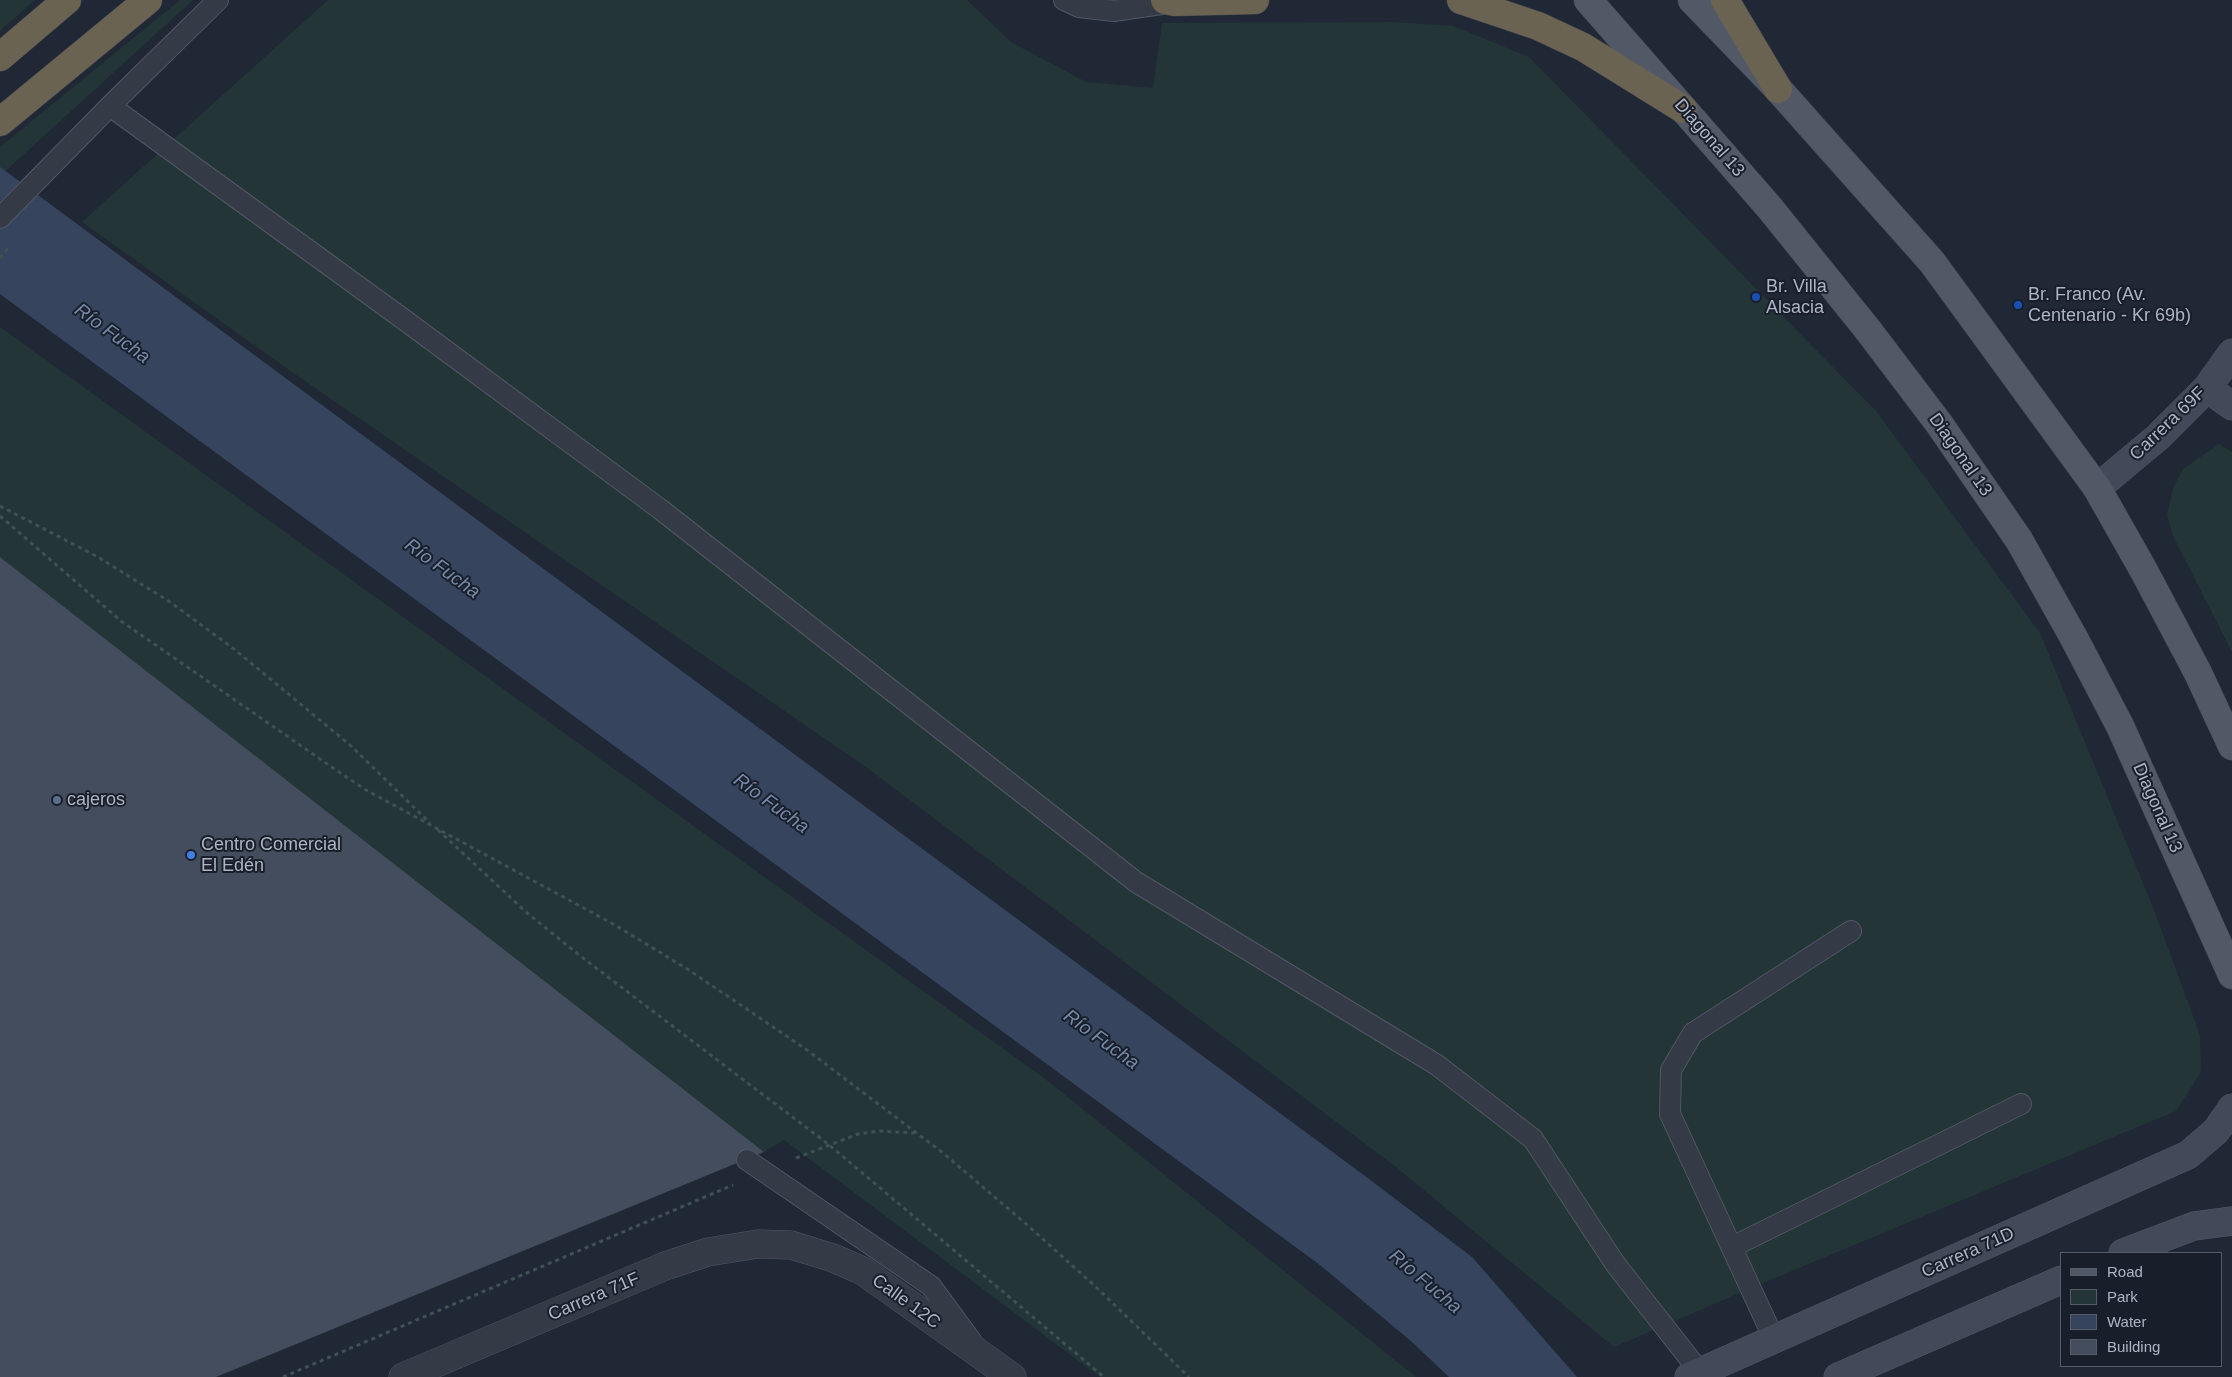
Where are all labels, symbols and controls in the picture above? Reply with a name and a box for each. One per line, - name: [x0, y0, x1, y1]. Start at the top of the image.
- street label: Diagonal 13: [1669, 95, 1749, 181]
- place label: Br. Villa Alsacia: [1766, 276, 1827, 318]
- place label: Br. Franco (Av. Centenario - Kr 69b): [2028, 284, 2191, 326]
- marker: Br. Villa Alsacia: [1750, 291, 1762, 303]
- water label: Río Fucha: [70, 299, 154, 369]
- marker: Br. Franco (Av. Centenario - Kr 69b): [2012, 299, 2024, 311]
- street label: Carrera 69F: [2126, 383, 2210, 465]
- street label: Diagonal 13: [1924, 409, 1996, 501]
- water label: Río Fucha: [400, 534, 484, 604]
- street label: Diagonal 13: [2128, 760, 2186, 856]
- water label: Río Fucha: [729, 769, 813, 839]
- place label: cajeros: [67, 789, 125, 811]
- marker: cajeros: [51, 794, 63, 806]
- place label: Centro Comercial El Edén: [201, 834, 341, 876]
- marker: Centro Comercial El Edén: [185, 849, 197, 861]
- water label: Río Fucha: [1059, 1005, 1143, 1075]
- street label: Carrera 71D: [1918, 1223, 2018, 1283]
- water label: Río Fucha: [1384, 1245, 1466, 1319]
- legend: [2060, 1252, 2222, 1367]
- text: Road: [2107, 1263, 2143, 1280]
- street label: Carrera 71F: [545, 1268, 643, 1326]
- street label: Calle 12C: [868, 1270, 944, 1334]
- text: Park: [2107, 1288, 2138, 1305]
- text: Water: [2107, 1313, 2146, 1330]
- text: Building: [2107, 1338, 2160, 1355]

